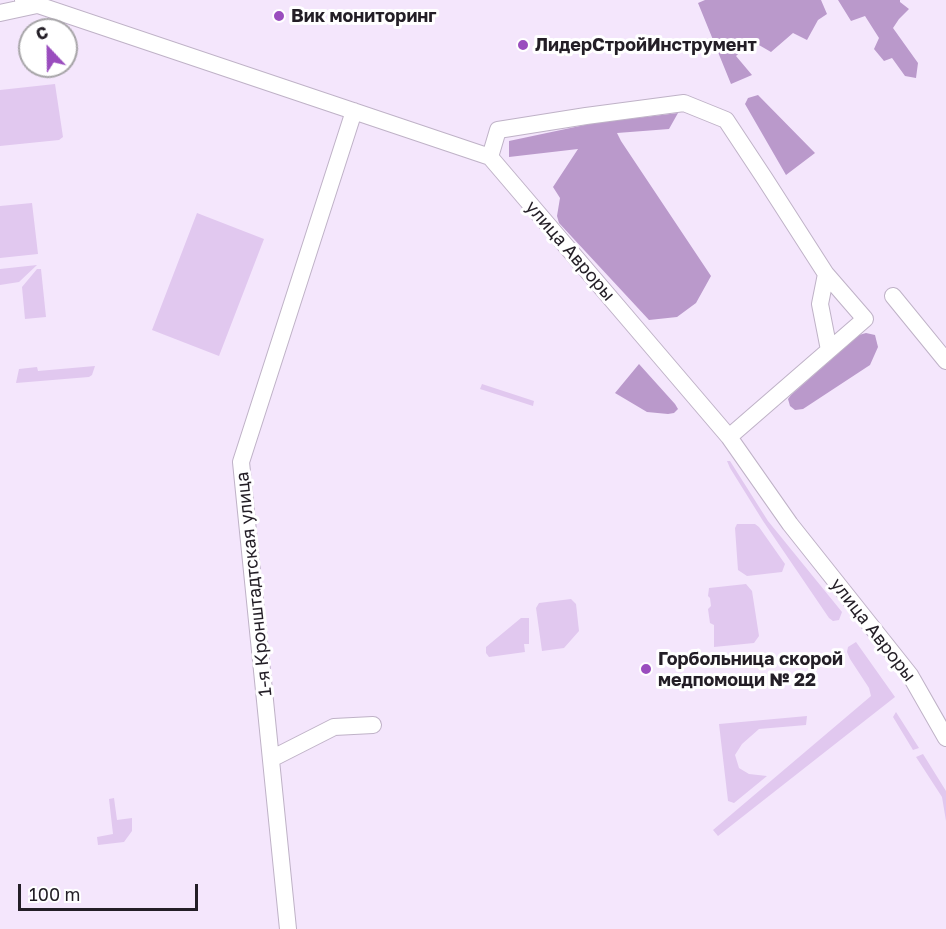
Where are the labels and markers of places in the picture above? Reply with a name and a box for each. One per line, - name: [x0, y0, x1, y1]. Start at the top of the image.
- place label: Вик мониторинг: [291, 5, 437, 27]
- marker: Вик мониторинг: [272, 9, 286, 23]
- place label: ЛидерСтройИнструмент: [535, 34, 757, 56]
- marker: ЛидерСтройИнструмент: [516, 38, 530, 52]
- place label: Горбольница скорой медпомощи № 22: [658, 648, 843, 690]
- marker: Горбольница скорой медпомощи № 22: [639, 662, 653, 676]

